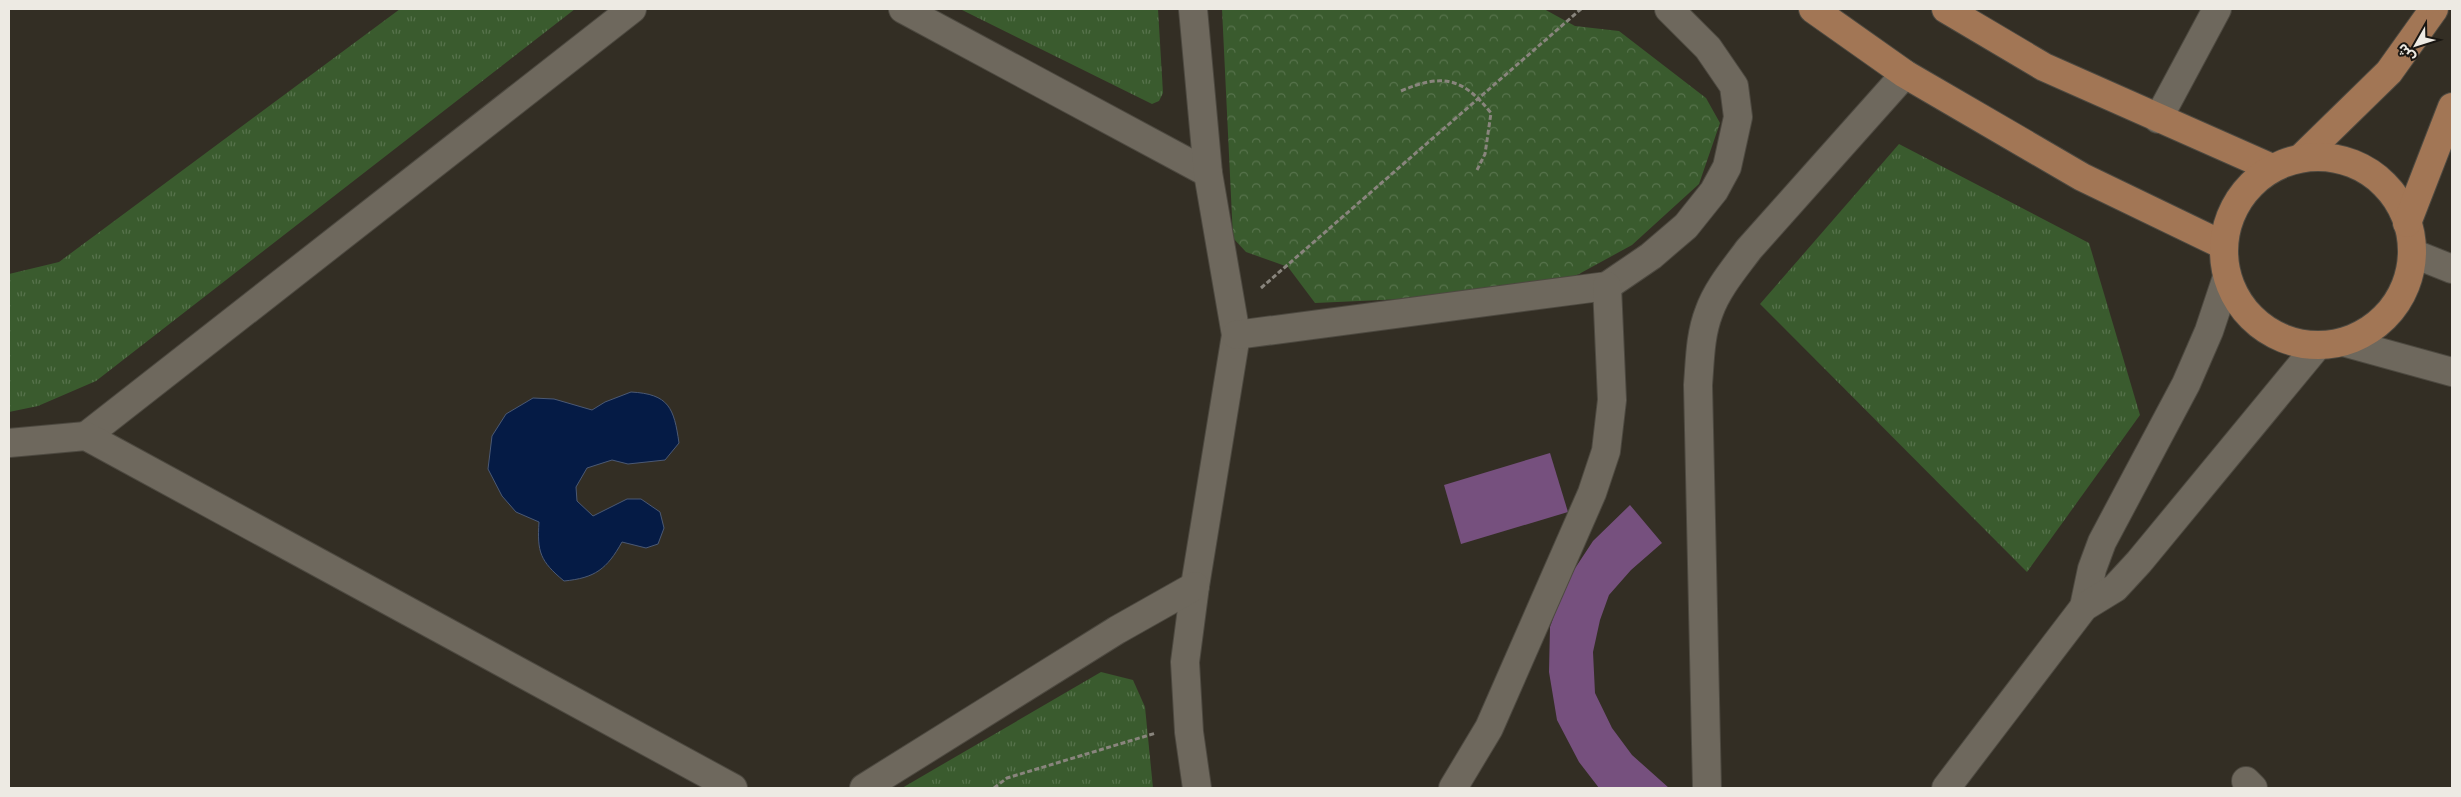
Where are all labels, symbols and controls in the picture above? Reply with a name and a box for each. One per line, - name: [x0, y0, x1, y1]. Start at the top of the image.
- north arrow: [2391, 20, 2441, 70]
- text: ش: [2393, 39, 2420, 66]

